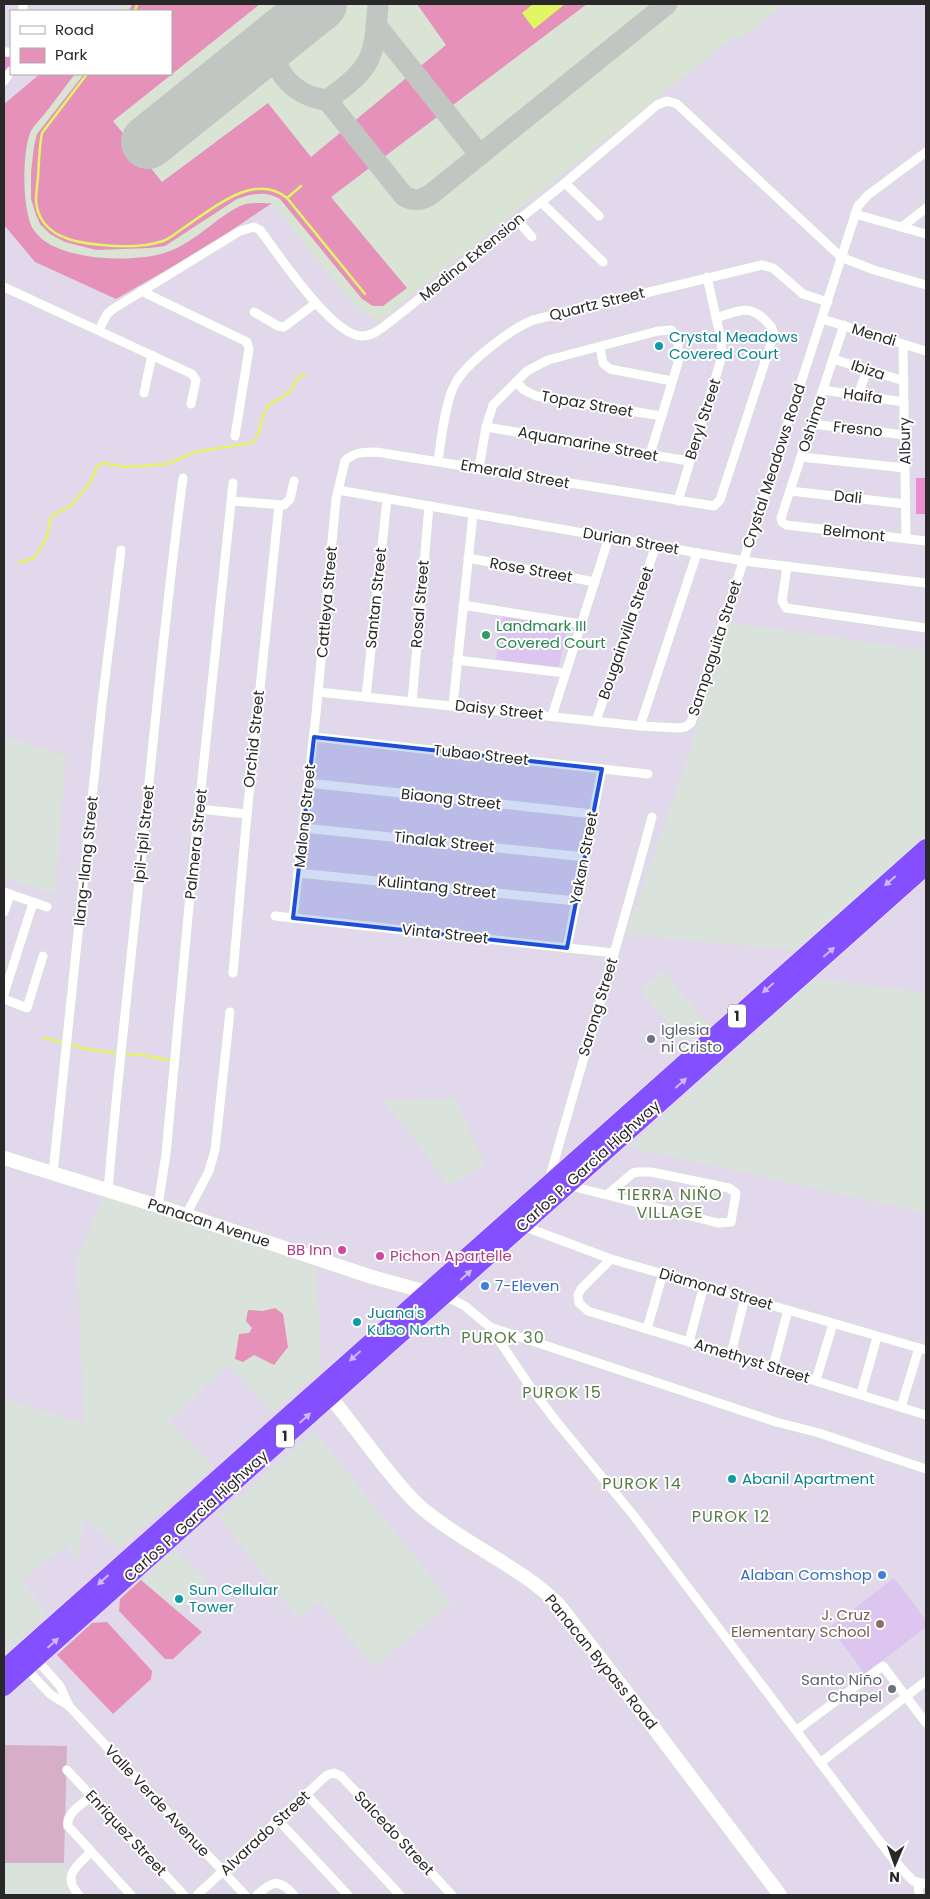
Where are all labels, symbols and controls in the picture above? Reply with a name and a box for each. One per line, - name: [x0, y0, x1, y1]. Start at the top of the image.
- legend: [10, 10, 172, 75]
- text: Road: [55, 19, 94, 40]
- text: Park: [55, 44, 87, 65]
- street label: Medina Extension: [415, 208, 529, 306]
- street label: Quartz Street: [547, 282, 647, 325]
- street label: Mendi: [849, 318, 899, 351]
- place label: Crystal Meadows Covered Court: [669, 326, 798, 364]
- marker: Crystal Meadows Covered Court: [653, 340, 665, 352]
- street label: Ibiza: [849, 354, 888, 385]
- street label: Beryl Street: [680, 376, 726, 462]
- street label: Crystal Meadows Road: [737, 381, 810, 551]
- street label: Haifa: [842, 382, 884, 409]
- street label: Topaz Street: [540, 385, 635, 422]
- street label: Oshima: [792, 393, 831, 455]
- street label: Fresno: [832, 415, 884, 442]
- street label: Albury: [894, 416, 915, 465]
- street label: Aquamarine Street: [516, 421, 660, 466]
- street label: Emerald Street: [459, 454, 571, 493]
- street label: Dali: [833, 485, 863, 508]
- street label: Belmont: [822, 519, 886, 546]
- street label: Durian Street: [581, 522, 681, 559]
- street label: Cattleya Street: [311, 545, 342, 659]
- street label: Santan Street: [360, 546, 391, 650]
- street label: Rose Street: [488, 552, 574, 587]
- street label: Rosal Street: [405, 559, 434, 649]
- street label: Bougainvilla Street: [593, 563, 658, 702]
- street label: Sampaguita Street: [683, 577, 746, 718]
- place label: Landmark III Covered Court: [496, 615, 606, 653]
- marker: Landmark III Covered Court: [480, 629, 492, 641]
- street label: Orchid Street: [238, 689, 269, 789]
- street label: Daisy Street: [454, 694, 544, 725]
- street label: Tubao Street: [432, 739, 530, 770]
- street label: Malong Street: [289, 763, 320, 869]
- street label: Biaong Street: [400, 783, 502, 814]
- street label: Ipil-Ipil Street: [128, 784, 159, 884]
- street label: Palmera Street: [179, 788, 212, 900]
- street label: Ilang-Ilang Street: [68, 795, 103, 927]
- street label: Yakan Street: [564, 810, 603, 906]
- street label: Tinalak Street: [393, 826, 495, 857]
- street label: Kulintang Street: [377, 870, 497, 903]
- one-way arrow: [883, 875, 896, 886]
- street label: Vinta Street: [401, 919, 489, 948]
- one-way arrow: [823, 946, 835, 958]
- street label: Sarong Street: [573, 955, 622, 1059]
- one-way arrow: [762, 982, 774, 994]
- road number: 1: [728, 1004, 746, 1028]
- place label: Iglesia ni Cristo: [661, 1019, 722, 1057]
- marker: Iglesia ni Cristo: [645, 1033, 657, 1045]
- one-way arrow: [675, 1077, 687, 1089]
- street label: Carlos P. Garcia Highway: [511, 1095, 665, 1236]
- district label: TIERRA NIÑO VILLAGE: [617, 1183, 723, 1224]
- street label: Panacan Avenue: [145, 1193, 273, 1252]
- place label: BB Inn: [287, 1239, 332, 1260]
- marker: BB Inn: [336, 1244, 348, 1256]
- place label: Pichon Apartelle: [390, 1245, 512, 1266]
- marker: Pichon Apartelle: [374, 1250, 386, 1262]
- street label: Diamond Street: [657, 1262, 775, 1315]
- one-way arrow: [459, 1269, 471, 1281]
- place label: 7-Eleven: [495, 1275, 559, 1296]
- marker: 7-Eleven: [479, 1280, 491, 1292]
- place label: Juana's Kubo North: [367, 1302, 450, 1340]
- marker: Juana's Kubo North: [351, 1316, 363, 1328]
- district label: PUROK 30: [461, 1326, 545, 1349]
- street label: Amethyst Street: [692, 1333, 812, 1388]
- one-way arrow: [349, 1350, 361, 1362]
- district label: PUROK 15: [522, 1381, 602, 1404]
- one-way arrow: [299, 1412, 311, 1424]
- road number: 1: [276, 1424, 294, 1448]
- street label: Carlos P. Garcia Highway: [119, 1445, 273, 1586]
- place label: Abanil Apartment: [742, 1468, 875, 1489]
- district label: PUROK 14: [602, 1472, 682, 1495]
- marker: Abanil Apartment: [726, 1473, 738, 1485]
- district label: PUROK 12: [692, 1505, 770, 1528]
- place label: Alaban Comshop: [740, 1564, 872, 1585]
- marker: Alaban Comshop: [876, 1569, 888, 1581]
- one-way arrow: [96, 1575, 109, 1586]
- place label: Sun Cellular Tower: [189, 1579, 279, 1617]
- street label: Panacan Bypass Road: [540, 1590, 662, 1734]
- marker: Sun Cellular Tower: [173, 1593, 185, 1605]
- place label: J. Cruz Elementary School: [731, 1604, 870, 1642]
- marker: J. Cruz Elementary School: [874, 1618, 886, 1630]
- one-way arrow: [47, 1637, 59, 1649]
- place label: Santo Niño Chapel: [801, 1669, 882, 1707]
- marker: Santo Niño Chapel: [886, 1683, 898, 1695]
- street label: Valle Verde Avenue: [100, 1740, 215, 1861]
- street label: Enriquez Street: [81, 1785, 172, 1880]
- street label: Alvarado Street: [215, 1785, 314, 1880]
- street label: Salcedo Street: [350, 1786, 439, 1880]
- north arrow: [870, 1839, 920, 1889]
- text: N: [889, 1867, 900, 1887]

